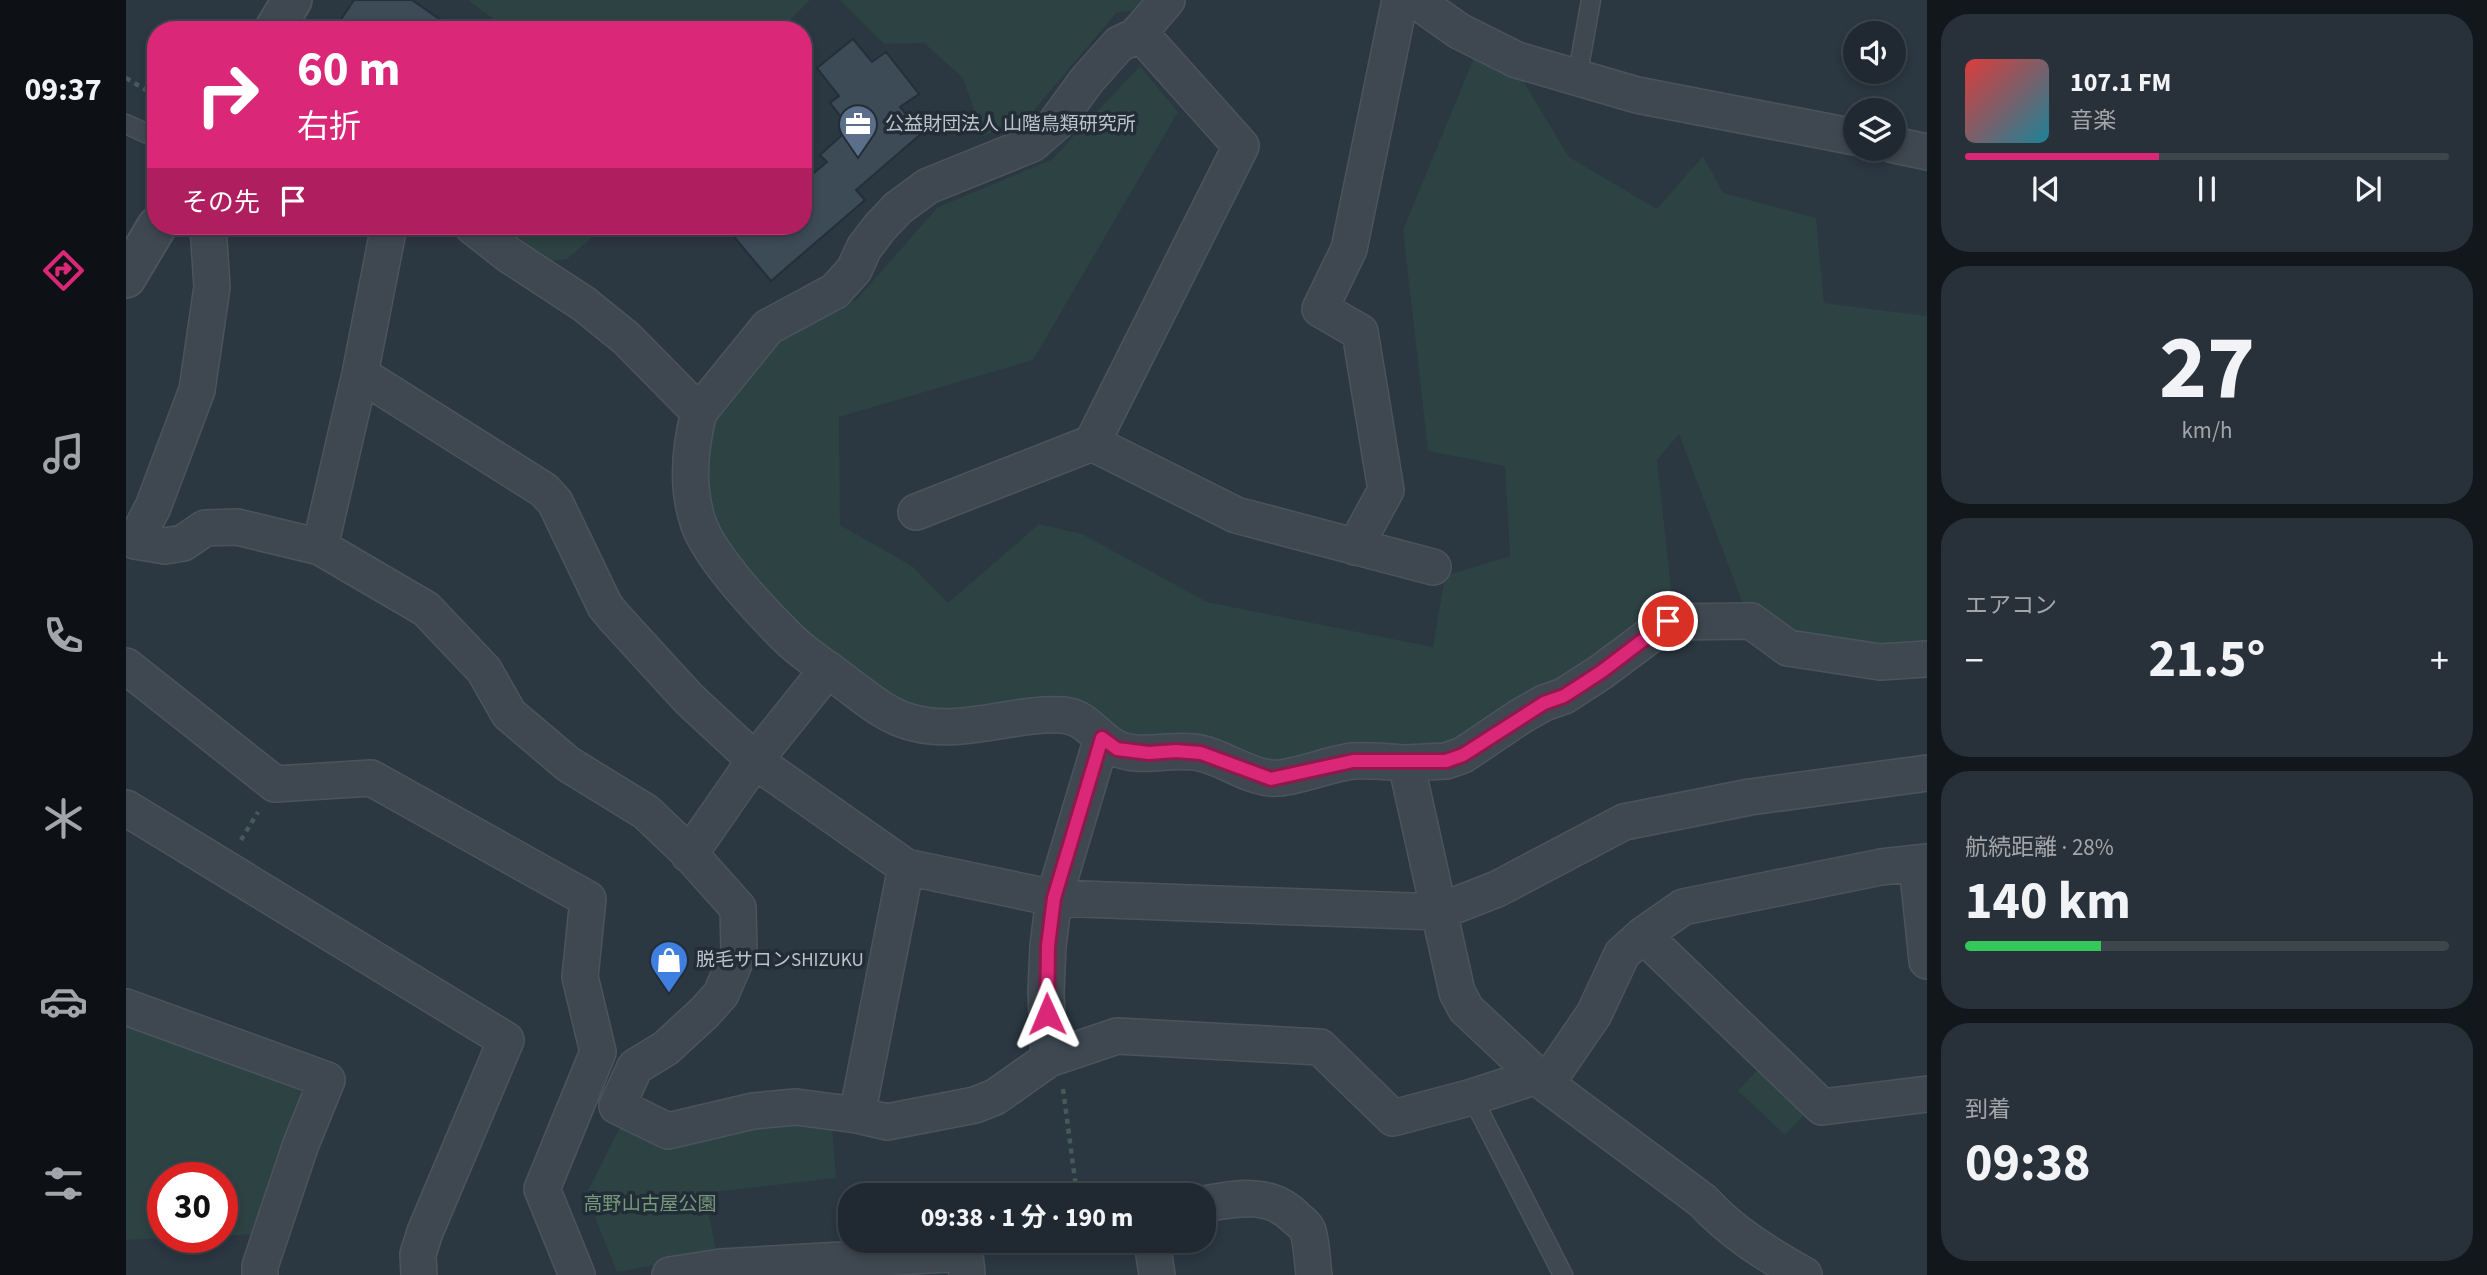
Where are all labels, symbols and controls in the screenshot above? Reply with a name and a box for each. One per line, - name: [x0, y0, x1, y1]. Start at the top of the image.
- map controls: [1843, 21, 1906, 161]
- button: sound: [1843, 21, 1906, 84]
- text: 60 m: [297, 35, 401, 105]
- icon: right: [182, 49, 273, 140]
- text: 107.1 FM: [2070, 64, 2171, 101]
- text: 09:37: [24, 67, 102, 113]
- button: layers: [1843, 98, 1906, 161]
- office icon: 公益財団法人 山階鳥類研究所: [837, 103, 879, 158]
- text: 右折: [297, 104, 361, 150]
- text: 音楽: [2070, 104, 2116, 137]
- place label: 公益財団法人 山階鳥類研究所: [885, 111, 1136, 138]
- icon: previous: [2027, 170, 2065, 208]
- icon: pause: [2188, 170, 2226, 208]
- icon: next: [2349, 170, 2387, 208]
- icon: arrive: [274, 182, 312, 220]
- text: その先: [182, 184, 260, 221]
- icon: directions: [39, 246, 88, 295]
- text: 27: [2159, 304, 2255, 433]
- text: km/h: [2181, 414, 2233, 447]
- icon: music: [39, 429, 88, 478]
- text: エアコン: [1965, 589, 2057, 622]
- pin: [1638, 591, 1698, 651]
- icon: arrive: [1649, 602, 1687, 640]
- icon: phone: [39, 611, 88, 660]
- text: 21.5°: [2149, 623, 2265, 697]
- text: −: [1965, 634, 1984, 688]
- text: +: [2430, 634, 2449, 688]
- icon: climate: [39, 794, 88, 843]
- text: 航続距離 · 28%: [1965, 831, 2114, 864]
- text: 140 km: [1965, 865, 2131, 939]
- shop icon: 脱毛サロンSHIZUKU: [648, 939, 690, 994]
- place label: 脱毛サロンSHIZUKU: [696, 947, 864, 974]
- icon: car: [39, 977, 88, 1026]
- position arrow: [1010, 977, 1084, 1051]
- text: 到着: [1965, 1093, 2011, 1126]
- text: 09:38: [1965, 1127, 2090, 1201]
- icon: filters: [39, 1159, 88, 1208]
- speed limit sign: 30: [147, 1162, 238, 1253]
- park label: 高野山古屋公園: [583, 1191, 717, 1218]
- text: 09:38 · 1 分 · 190 m: [921, 1199, 1133, 1236]

